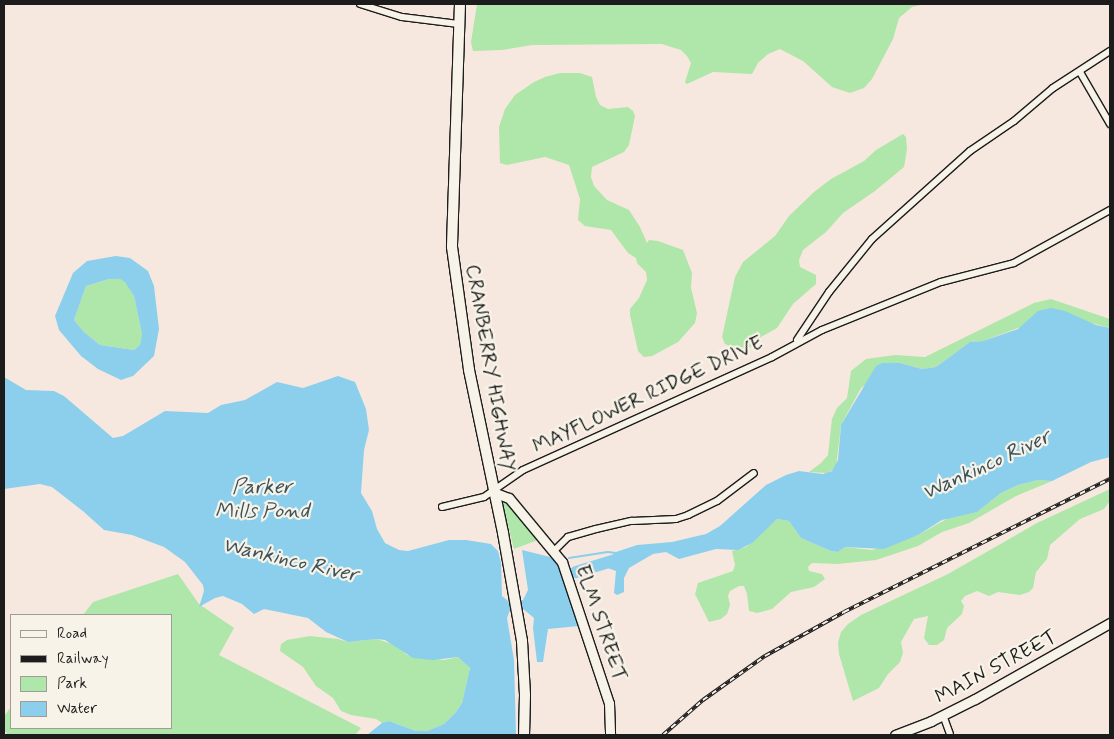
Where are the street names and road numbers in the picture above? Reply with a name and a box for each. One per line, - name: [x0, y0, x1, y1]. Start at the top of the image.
- street label: CRANBERRY HIGHWAY: [460, 261, 520, 475]
- street label: MAYFLOWER RIDGE DRIVE: [526, 330, 770, 460]
- street label: ELM STREET: [570, 561, 632, 685]
- street label: MAIN STREET: [930, 624, 1062, 710]

